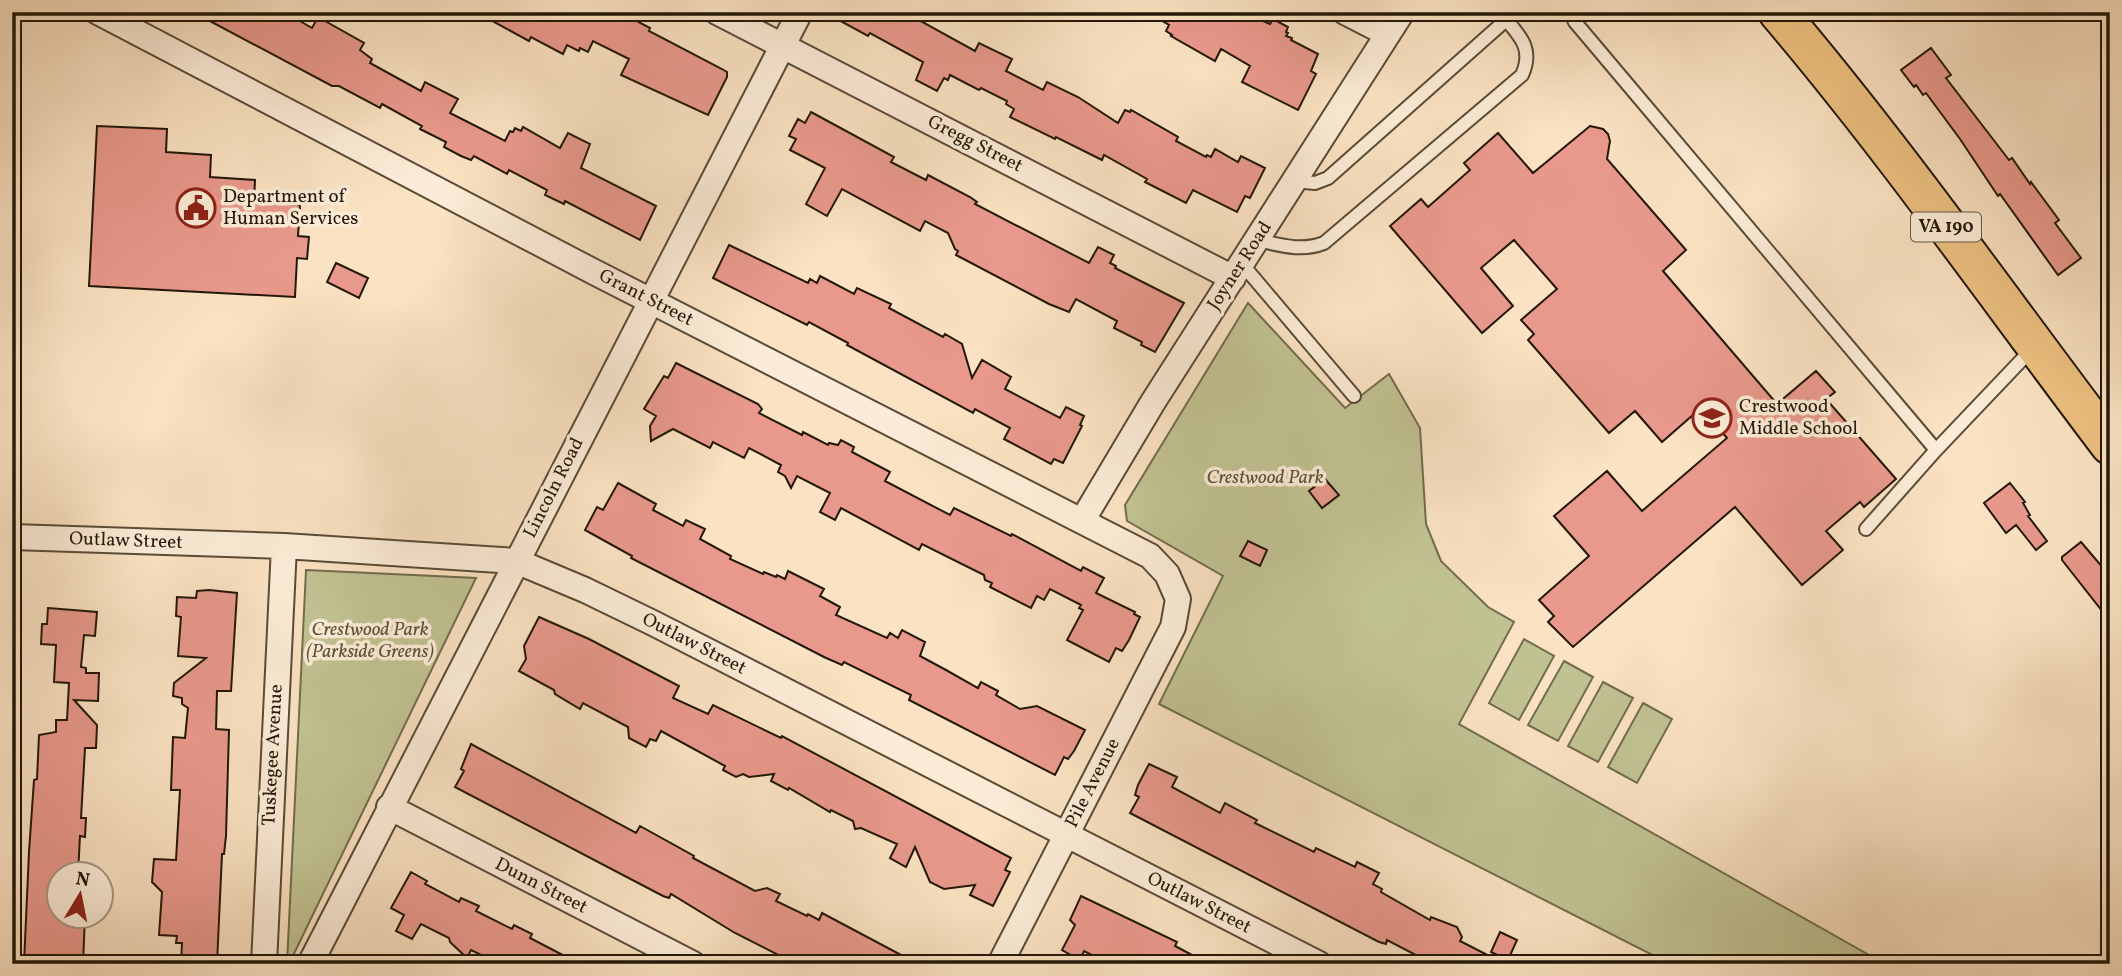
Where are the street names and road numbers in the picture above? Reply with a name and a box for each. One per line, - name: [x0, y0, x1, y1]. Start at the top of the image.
- street label: Gregg Street: [923, 109, 1027, 179]
- road number: VA 190: [1911, 212, 1981, 242]
- street label: Joyner Road: [1201, 216, 1279, 316]
- street label: Grant Street: [594, 263, 698, 333]
- street label: Lincoln Road: [517, 433, 591, 543]
- street label: Outlaw Street: [69, 526, 184, 556]
- street label: Outlaw Street: [637, 607, 751, 682]
- street label: Tuskegee Avenue: [256, 684, 290, 826]
- street label: Pile Avenue: [1059, 734, 1127, 832]
- street label: Dunn Street: [490, 852, 592, 921]
- street label: Outlaw Street: [1142, 866, 1256, 941]

